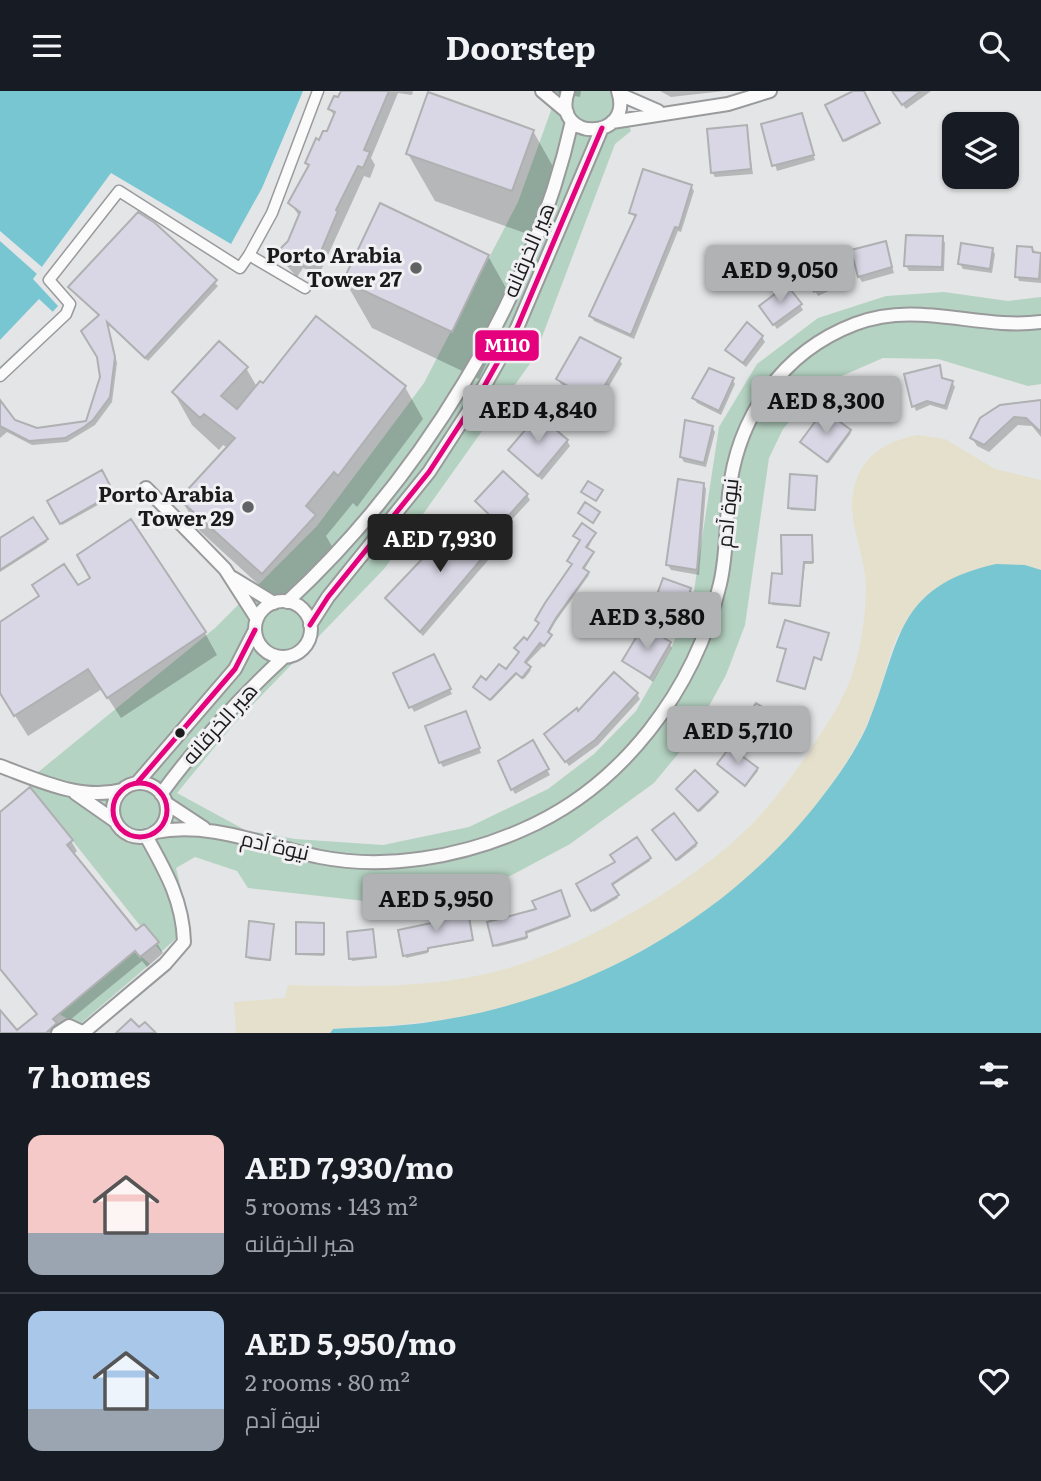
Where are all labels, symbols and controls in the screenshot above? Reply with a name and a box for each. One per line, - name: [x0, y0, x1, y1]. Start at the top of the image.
- text: Doorstep: [445, 22, 596, 70]
- icon: menu: [28, 27, 66, 65]
- icon: search: [975, 27, 1013, 65]
- map controls: [942, 112, 1019, 189]
- button: layers: [942, 112, 1019, 189]
- street label: هير الخرقانه: [493, 197, 561, 301]
- place label: Porto Arabia Tower 27: [266, 238, 403, 293]
- pin: AED 9,050: [700, 245, 860, 305]
- text: AED 9,050: [722, 251, 838, 285]
- marker: Porto Arabia Tower 27: [408, 260, 424, 276]
- line badge: M110: [474, 329, 540, 362]
- text: M110: [484, 330, 530, 358]
- pin: AED 8,300: [746, 377, 906, 436]
- text: AED 8,300: [767, 382, 885, 416]
- pin: AED 4,840: [458, 385, 618, 445]
- text: AED 4,840: [479, 391, 597, 425]
- place label: Porto Arabia Tower 29: [98, 477, 235, 532]
- street label: نيوة آدم: [706, 477, 746, 549]
- marker: Porto Arabia Tower 29: [240, 499, 256, 515]
- pin: AED 7,930: [360, 515, 520, 574]
- text: AED 7,930: [384, 520, 496, 554]
- pin: AED 3,580: [567, 593, 727, 652]
- text: AED 3,580: [589, 598, 705, 632]
- street label: هير الخرقانه: [173, 675, 263, 770]
- pin: AED 5,710: [658, 707, 818, 766]
- text: AED 5,710: [683, 712, 793, 746]
- unlabelled marker: [173, 726, 187, 740]
- street label: نيوة آدم: [238, 821, 313, 867]
- pin: AED 5,950: [356, 875, 516, 934]
- text: AED 5,950: [379, 880, 493, 914]
- text: 7 homes: [28, 1053, 151, 1097]
- icon: filters: [975, 1056, 1013, 1094]
- text: AED 7,930/mo: [245, 1144, 454, 1188]
- icon: home: [84, 1163, 168, 1247]
- icon: heart: [975, 1186, 1013, 1224]
- text: 5 rooms · 143 m²: [245, 1188, 418, 1222]
- text: هير الخرقانه: [245, 1225, 355, 1259]
- text: AED 5,950/mo: [245, 1320, 457, 1364]
- icon: home: [84, 1339, 168, 1423]
- icon: heart: [975, 1362, 1013, 1400]
- text: 2 rooms · 80 m²: [245, 1364, 410, 1398]
- text: نيوة آدم: [245, 1401, 321, 1435]

